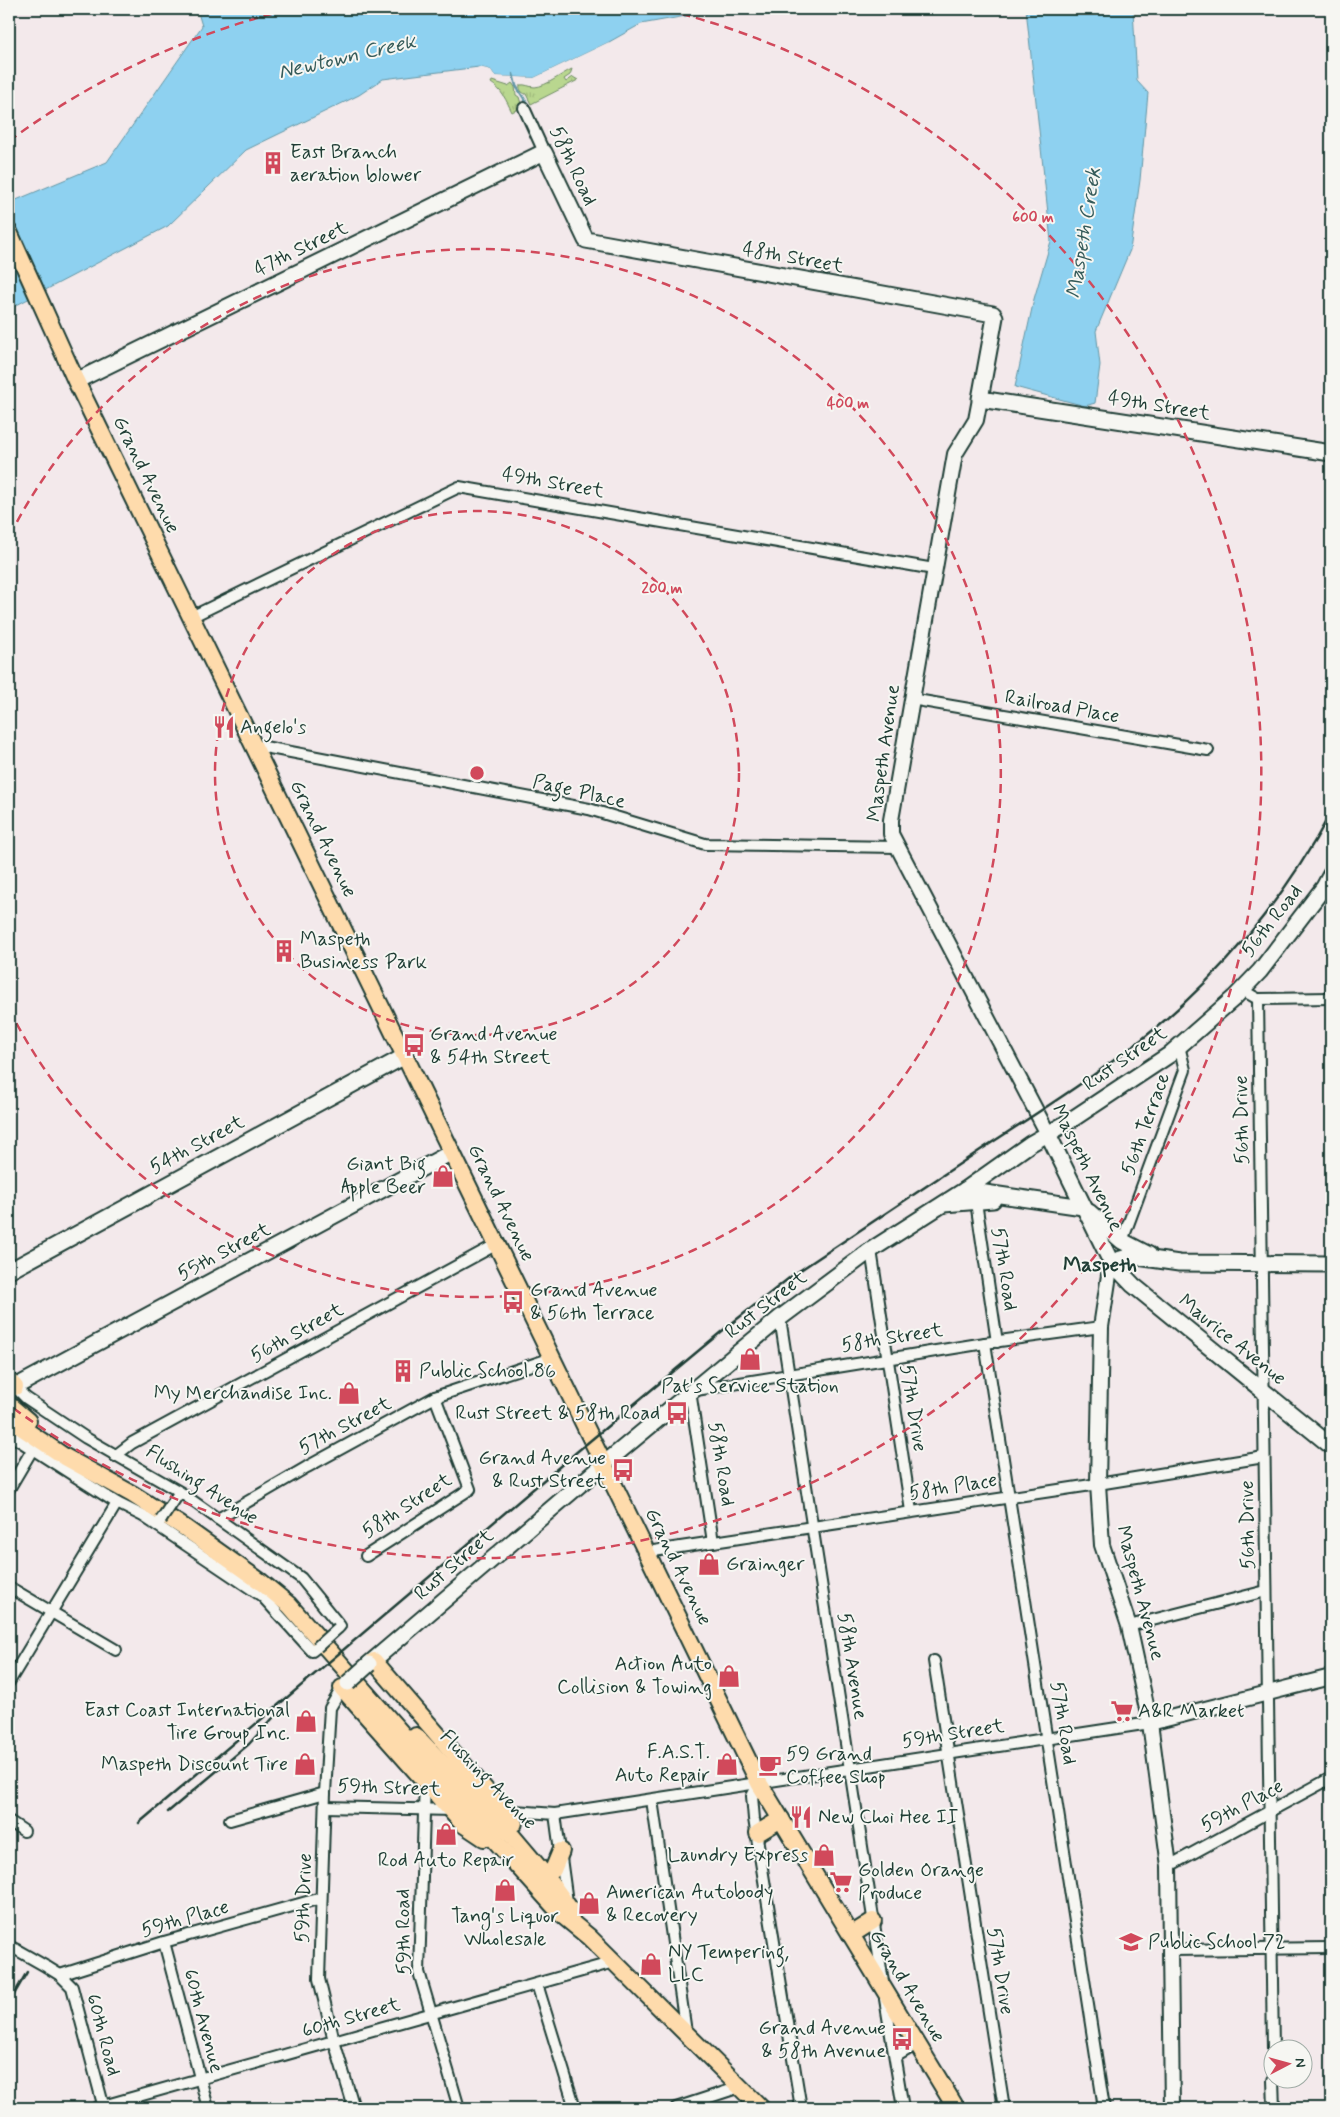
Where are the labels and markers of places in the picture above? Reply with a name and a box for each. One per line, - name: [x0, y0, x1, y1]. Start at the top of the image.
- place label: East Branch aeration blower: [290, 139, 422, 189]
- building icon: East Branch aeration blower: [260, 150, 286, 176]
- restaurant icon: Angelo's: [211, 714, 237, 740]
- place label: Angelo's: [240, 714, 307, 743]
- centre of rings: [468, 764, 486, 782]
- place label: Maspeth Business Park: [300, 926, 427, 976]
- building icon: Maspeth Business Park: [271, 938, 297, 964]
- place label: Grand Avenue & 54th Street: [430, 1021, 558, 1071]
- bus stop icon: Grand Avenue & 54th Street: [401, 1032, 427, 1058]
- place label: Giant Big Apple Beer: [341, 1151, 426, 1202]
- shop icon: Giant Big Apple Beer: [430, 1163, 456, 1189]
- place label: Grand Avenue & 56th Terrace: [530, 1277, 658, 1327]
- bus stop icon: Grand Avenue & 56th Terrace: [500, 1289, 526, 1315]
- shop icon: Pat's Service Station: [737, 1346, 763, 1372]
- building icon: Public School 86: [390, 1358, 416, 1384]
- place label: Public School 86: [419, 1358, 556, 1385]
- place label: Pat's Service Station: [661, 1373, 839, 1400]
- place label: My Merchandise Inc.: [154, 1380, 332, 1407]
- shop icon: My Merchandise Inc.: [336, 1380, 362, 1406]
- place label: Rust Street & 58th Road: [455, 1400, 660, 1427]
- bus stop icon: Rust Street & 58th Road: [664, 1400, 690, 1426]
- place label: Grand Avenue & Rust Street: [478, 1445, 606, 1495]
- bus stop icon: Grand Avenue & Rust Street: [610, 1457, 636, 1483]
- shop icon: Grainger: [696, 1551, 722, 1577]
- place label: Grainger: [726, 1551, 805, 1578]
- place label: Action Auto Collision & Towing: [557, 1651, 712, 1701]
- shop icon: Action Auto Collision & Towing: [716, 1663, 742, 1689]
- place label: East Coast International Tire Group Inc.: [84, 1697, 290, 1747]
- supermarket icon: A&R Market: [1109, 1698, 1135, 1724]
- place label: A&R Market: [1138, 1698, 1244, 1725]
- shop icon: East Coast International Tire Group Inc.: [293, 1708, 319, 1734]
- place label: F.A.S.T. Auto Repair: [615, 1739, 710, 1789]
- place label: 59 Grand Coffee Shop: [786, 1741, 886, 1791]
- place label: Maspeth Discount Tire: [101, 1751, 288, 1778]
- shop icon: Maspeth Discount Tire: [292, 1751, 318, 1777]
- shop icon: F.A.S.T. Auto Repair: [714, 1751, 740, 1777]
- cafe icon: 59 Grand Coffee Shop: [757, 1752, 783, 1778]
- restaurant icon: New Choi Hee II: [788, 1804, 814, 1830]
- place label: New Choi Hee II: [818, 1804, 959, 1831]
- shop icon: Rod Auto Repair: [433, 1821, 459, 1847]
- place label: Laundry Express: [668, 1842, 808, 1869]
- shop icon: Laundry Express: [811, 1842, 837, 1868]
- place label: Rod Auto Repair: [378, 1847, 514, 1874]
- place label: Golden Orange Produce: [858, 1857, 984, 1907]
- supermarket icon: Golden Orange Produce: [828, 1869, 854, 1895]
- shop icon: Tang's Liquor Wholesale: [492, 1877, 518, 1903]
- place label: American Autobody & Recovery: [606, 1879, 774, 1929]
- shop icon: American Autobody & Recovery: [576, 1890, 602, 1916]
- place label: Tang's Liquor Wholesale: [451, 1903, 559, 1953]
- school or university icon: Public School 72: [1118, 1929, 1144, 1955]
- place label: Public School 72: [1148, 1929, 1285, 1956]
- place label: NY Tempering, LLC: [668, 1939, 789, 1989]
- shop icon: NY Tempering, LLC: [638, 1951, 664, 1977]
- place label: Grand Avenue & 58th Avenue: [758, 2015, 886, 2065]
- bus stop icon: Grand Avenue & 58th Avenue: [889, 2026, 915, 2052]

